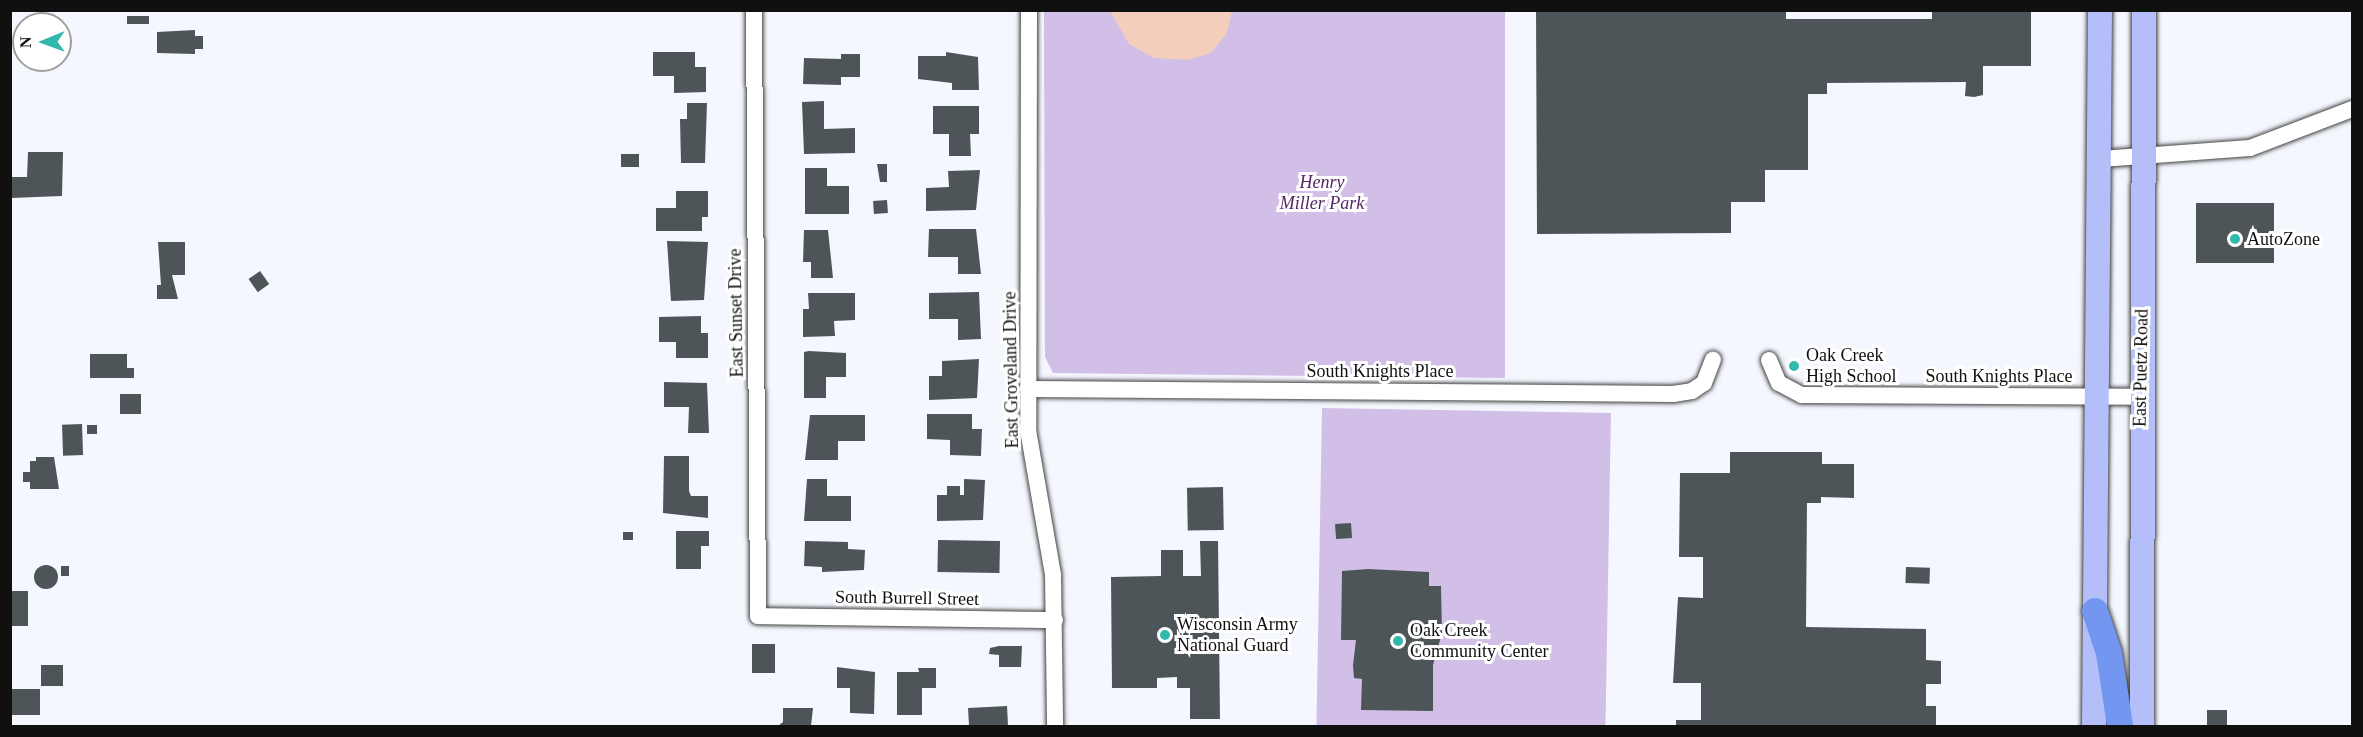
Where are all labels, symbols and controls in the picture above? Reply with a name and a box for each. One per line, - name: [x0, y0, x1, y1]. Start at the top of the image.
- north arrow: [12, 12, 72, 72]
- text: N: [17, 36, 34, 48]
- park label: Henry Miller Park: [1280, 172, 1364, 214]
- place label: AutoZone: [2247, 228, 2320, 250]
- marker: AutoZone: [2228, 232, 2242, 246]
- street label: East Sunset Drive: [724, 248, 748, 378]
- street label: East Groveland Drive: [999, 291, 1023, 449]
- street label: East Puetz Road: [2129, 309, 2153, 427]
- place label: Oak Creek High School: [1806, 345, 1897, 388]
- marker: Oak Creek High School: [1787, 359, 1801, 373]
- street label: South Knights Place: [1307, 360, 1453, 382]
- street label: South Knights Place: [1926, 365, 2072, 387]
- street label: South Burrell Street: [835, 586, 979, 610]
- place label: Wisconsin Army National Guard: [1177, 614, 1299, 656]
- place label: Oak Creek Community Center: [1410, 620, 1548, 662]
- marker: Wisconsin Army National Guard: [1158, 628, 1172, 642]
- marker: Oak Creek Community Center: [1391, 634, 1405, 648]

